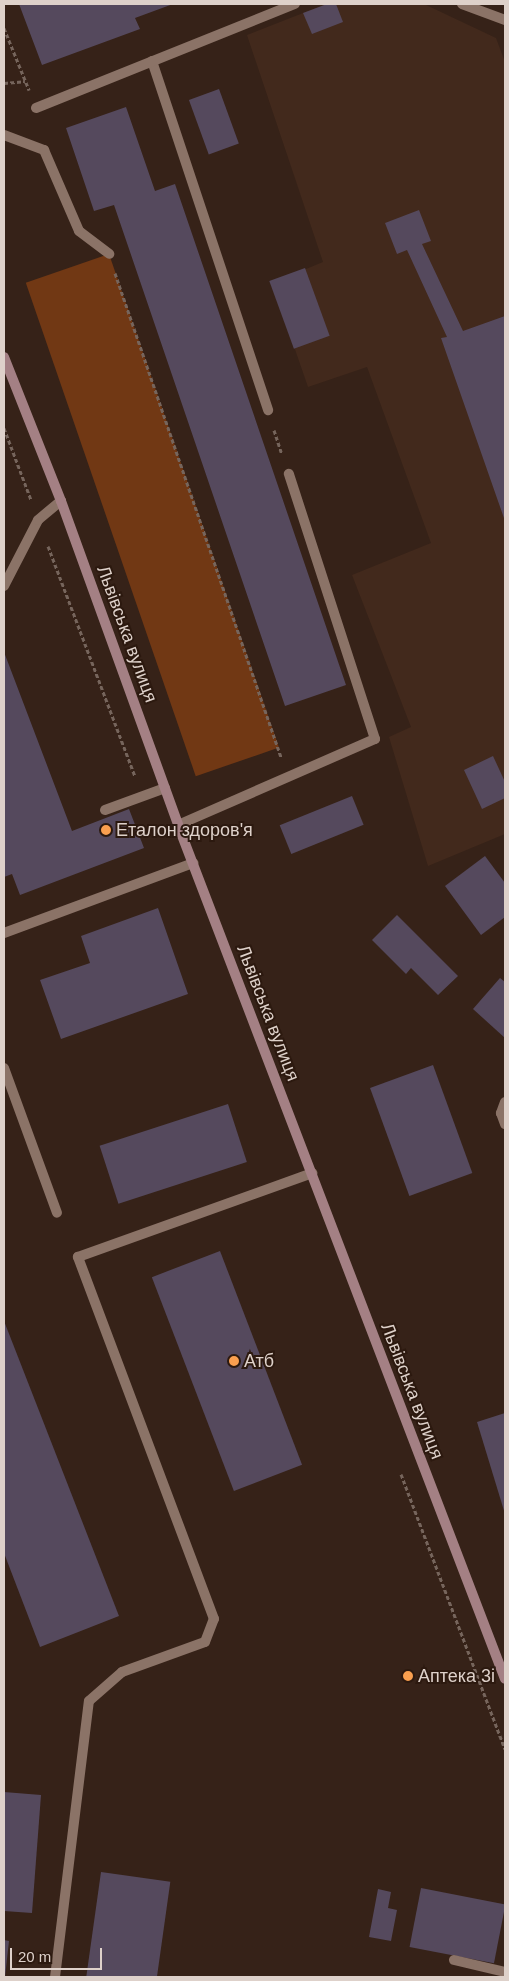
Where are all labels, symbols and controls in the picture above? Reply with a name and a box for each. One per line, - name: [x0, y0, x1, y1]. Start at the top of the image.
- street label: Львівська вулиця: [92, 563, 162, 705]
- place label: Еталон здоров'я: [116, 819, 253, 841]
- marker: Еталон здоров'я: [100, 824, 112, 836]
- street label: Львівська вулиця: [232, 942, 304, 1084]
- street label: Львівська вулиця: [376, 1320, 448, 1462]
- place label: Атб: [244, 1350, 274, 1372]
- marker: Атб: [228, 1355, 240, 1367]
- place label: Аптека 3і: [418, 1665, 495, 1687]
- marker: Аптека 3і: [402, 1670, 414, 1682]
- scale bar: [12, 1938, 105, 1970]
- text: 20 m: [18, 1948, 51, 1965]

